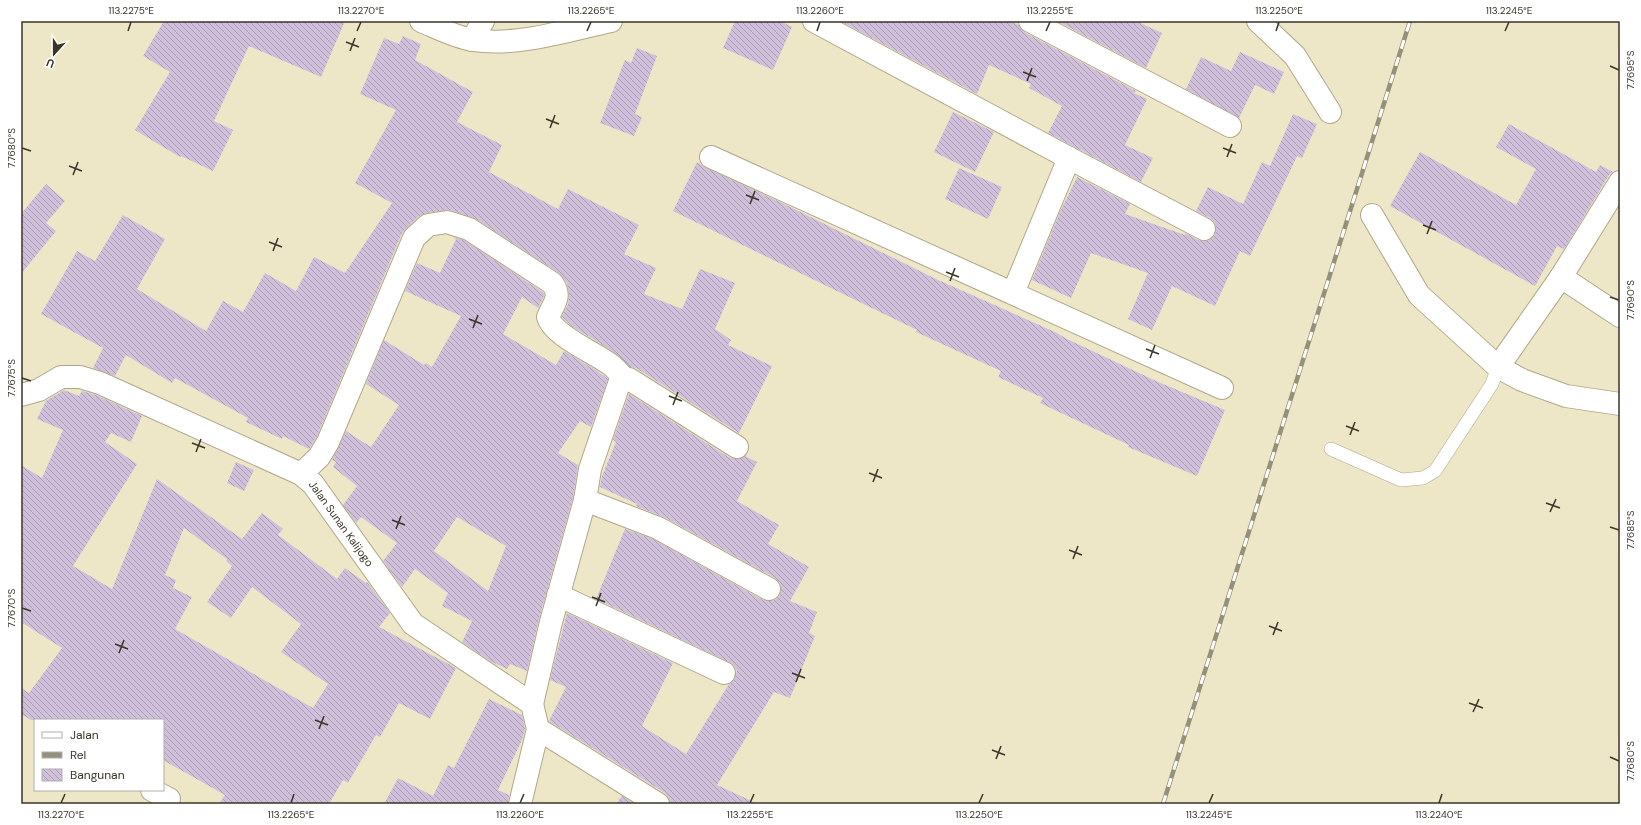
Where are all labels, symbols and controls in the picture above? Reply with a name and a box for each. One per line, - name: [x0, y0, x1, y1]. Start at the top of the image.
- text: 113.2275°E: [108, 4, 154, 17]
- text: 113.2270°E: [338, 4, 385, 17]
- text: 113.2265°E: [568, 4, 615, 17]
- text: 113.2260°E: [796, 4, 844, 17]
- text: 113.2255°E: [1027, 4, 1074, 17]
- text: 113.2250°E: [1255, 4, 1303, 17]
- text: 113.2245°E: [1486, 4, 1533, 17]
- north arrow: [34, 34, 74, 74]
- text: 7.7695°S: [1624, 50, 1637, 90]
- text: U: [44, 55, 56, 71]
- text: 7.7680°S: [5, 128, 18, 168]
- text: 7.7690°S: [1624, 280, 1637, 320]
- text: 7.7675°S: [5, 359, 18, 397]
- street label: Jalan Sunan Kalijogo: [306, 478, 377, 569]
- text: 7.7685°S: [1624, 510, 1637, 550]
- text: 7.7670°S: [5, 588, 18, 627]
- legend: [34, 719, 164, 791]
- text: Jalan: [70, 727, 99, 743]
- text: 7.7680°S: [1624, 741, 1637, 781]
- text: Rel: [70, 747, 86, 763]
- text: Bangunan: [70, 767, 125, 783]
- text: 113.2270°E: [38, 808, 85, 821]
- text: 113.2265°E: [268, 808, 315, 821]
- text: 113.2260°E: [496, 808, 544, 821]
- text: 113.2255°E: [727, 808, 774, 821]
- text: 113.2250°E: [955, 808, 1003, 821]
- text: 113.2245°E: [1186, 808, 1233, 821]
- text: 113.2240°E: [1415, 808, 1463, 821]

